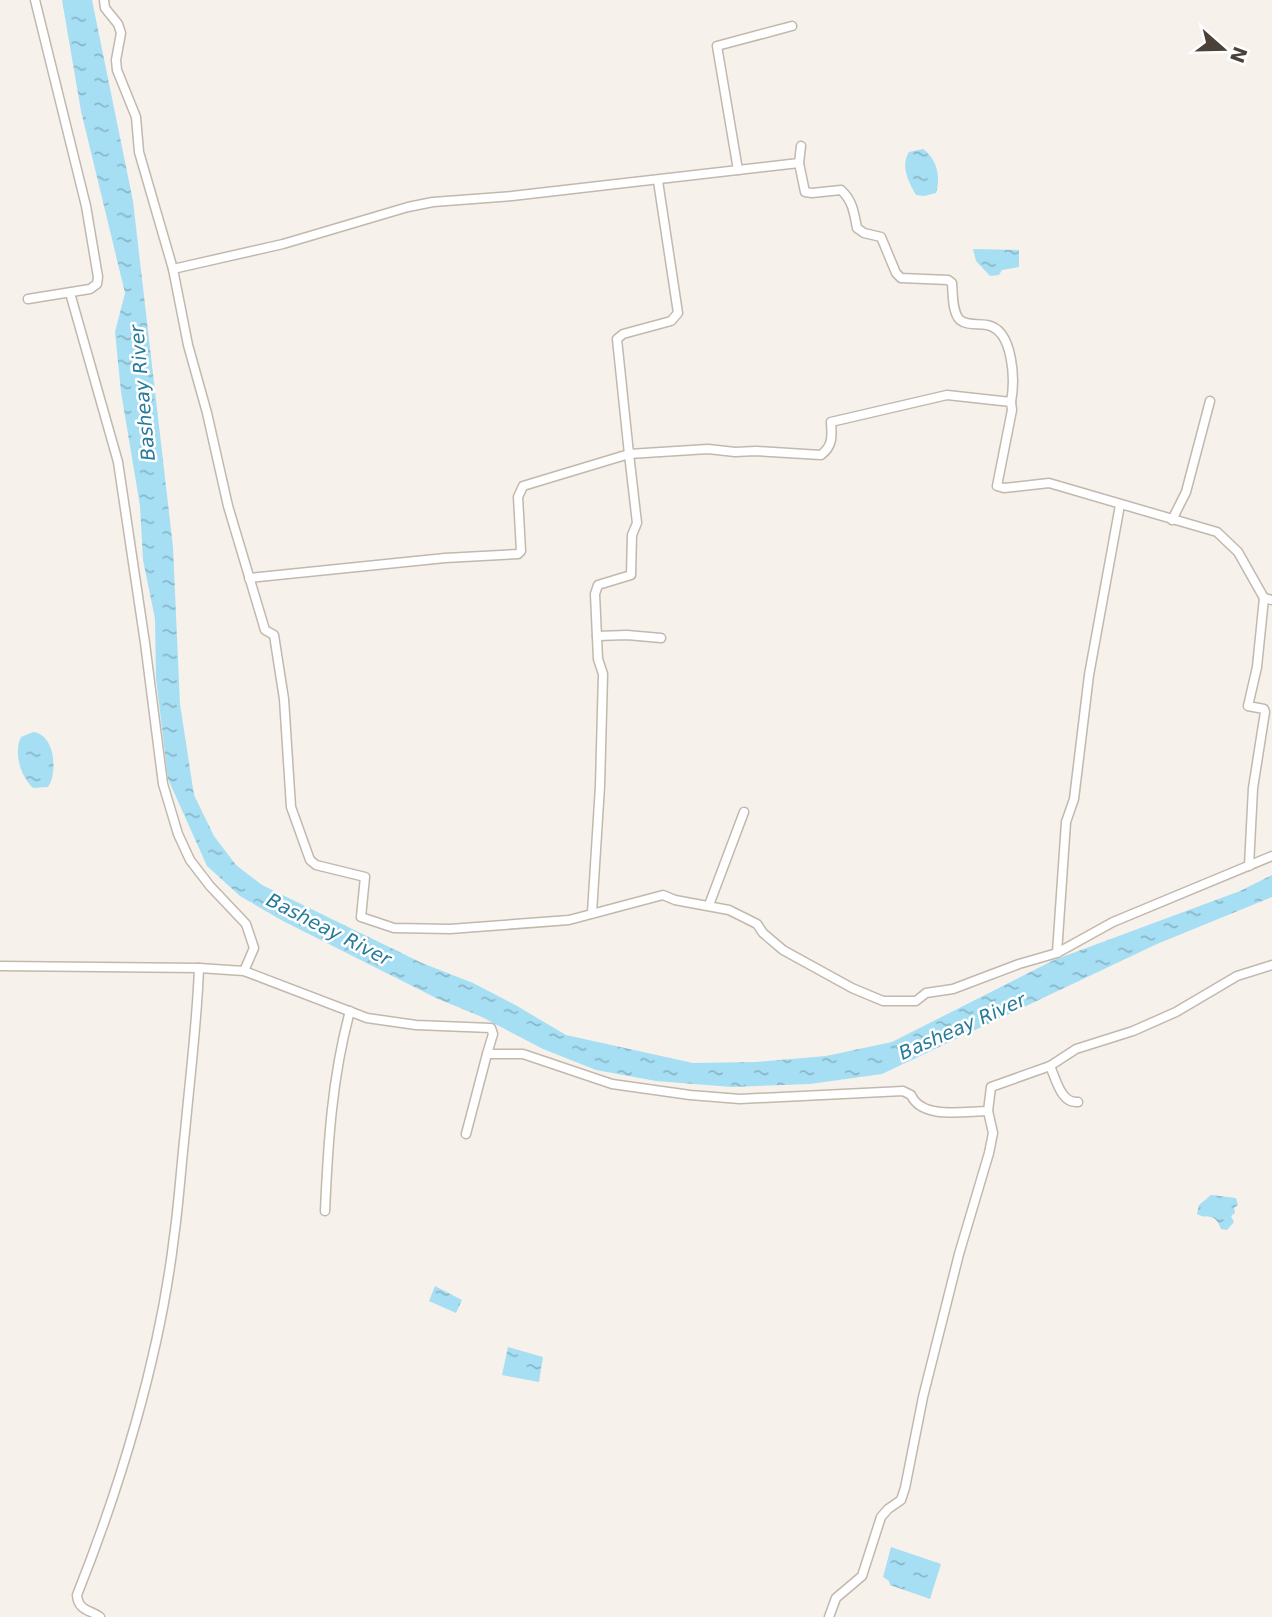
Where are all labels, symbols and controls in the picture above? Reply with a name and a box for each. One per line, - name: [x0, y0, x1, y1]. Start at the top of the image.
- north arrow: [1188, 14, 1258, 84]
- text: N: [1226, 44, 1252, 66]
- water label: Basheay River: [125, 323, 159, 462]
- water label: Basheay River: [263, 888, 396, 970]
- water label: Basheay River: [895, 988, 1030, 1064]

